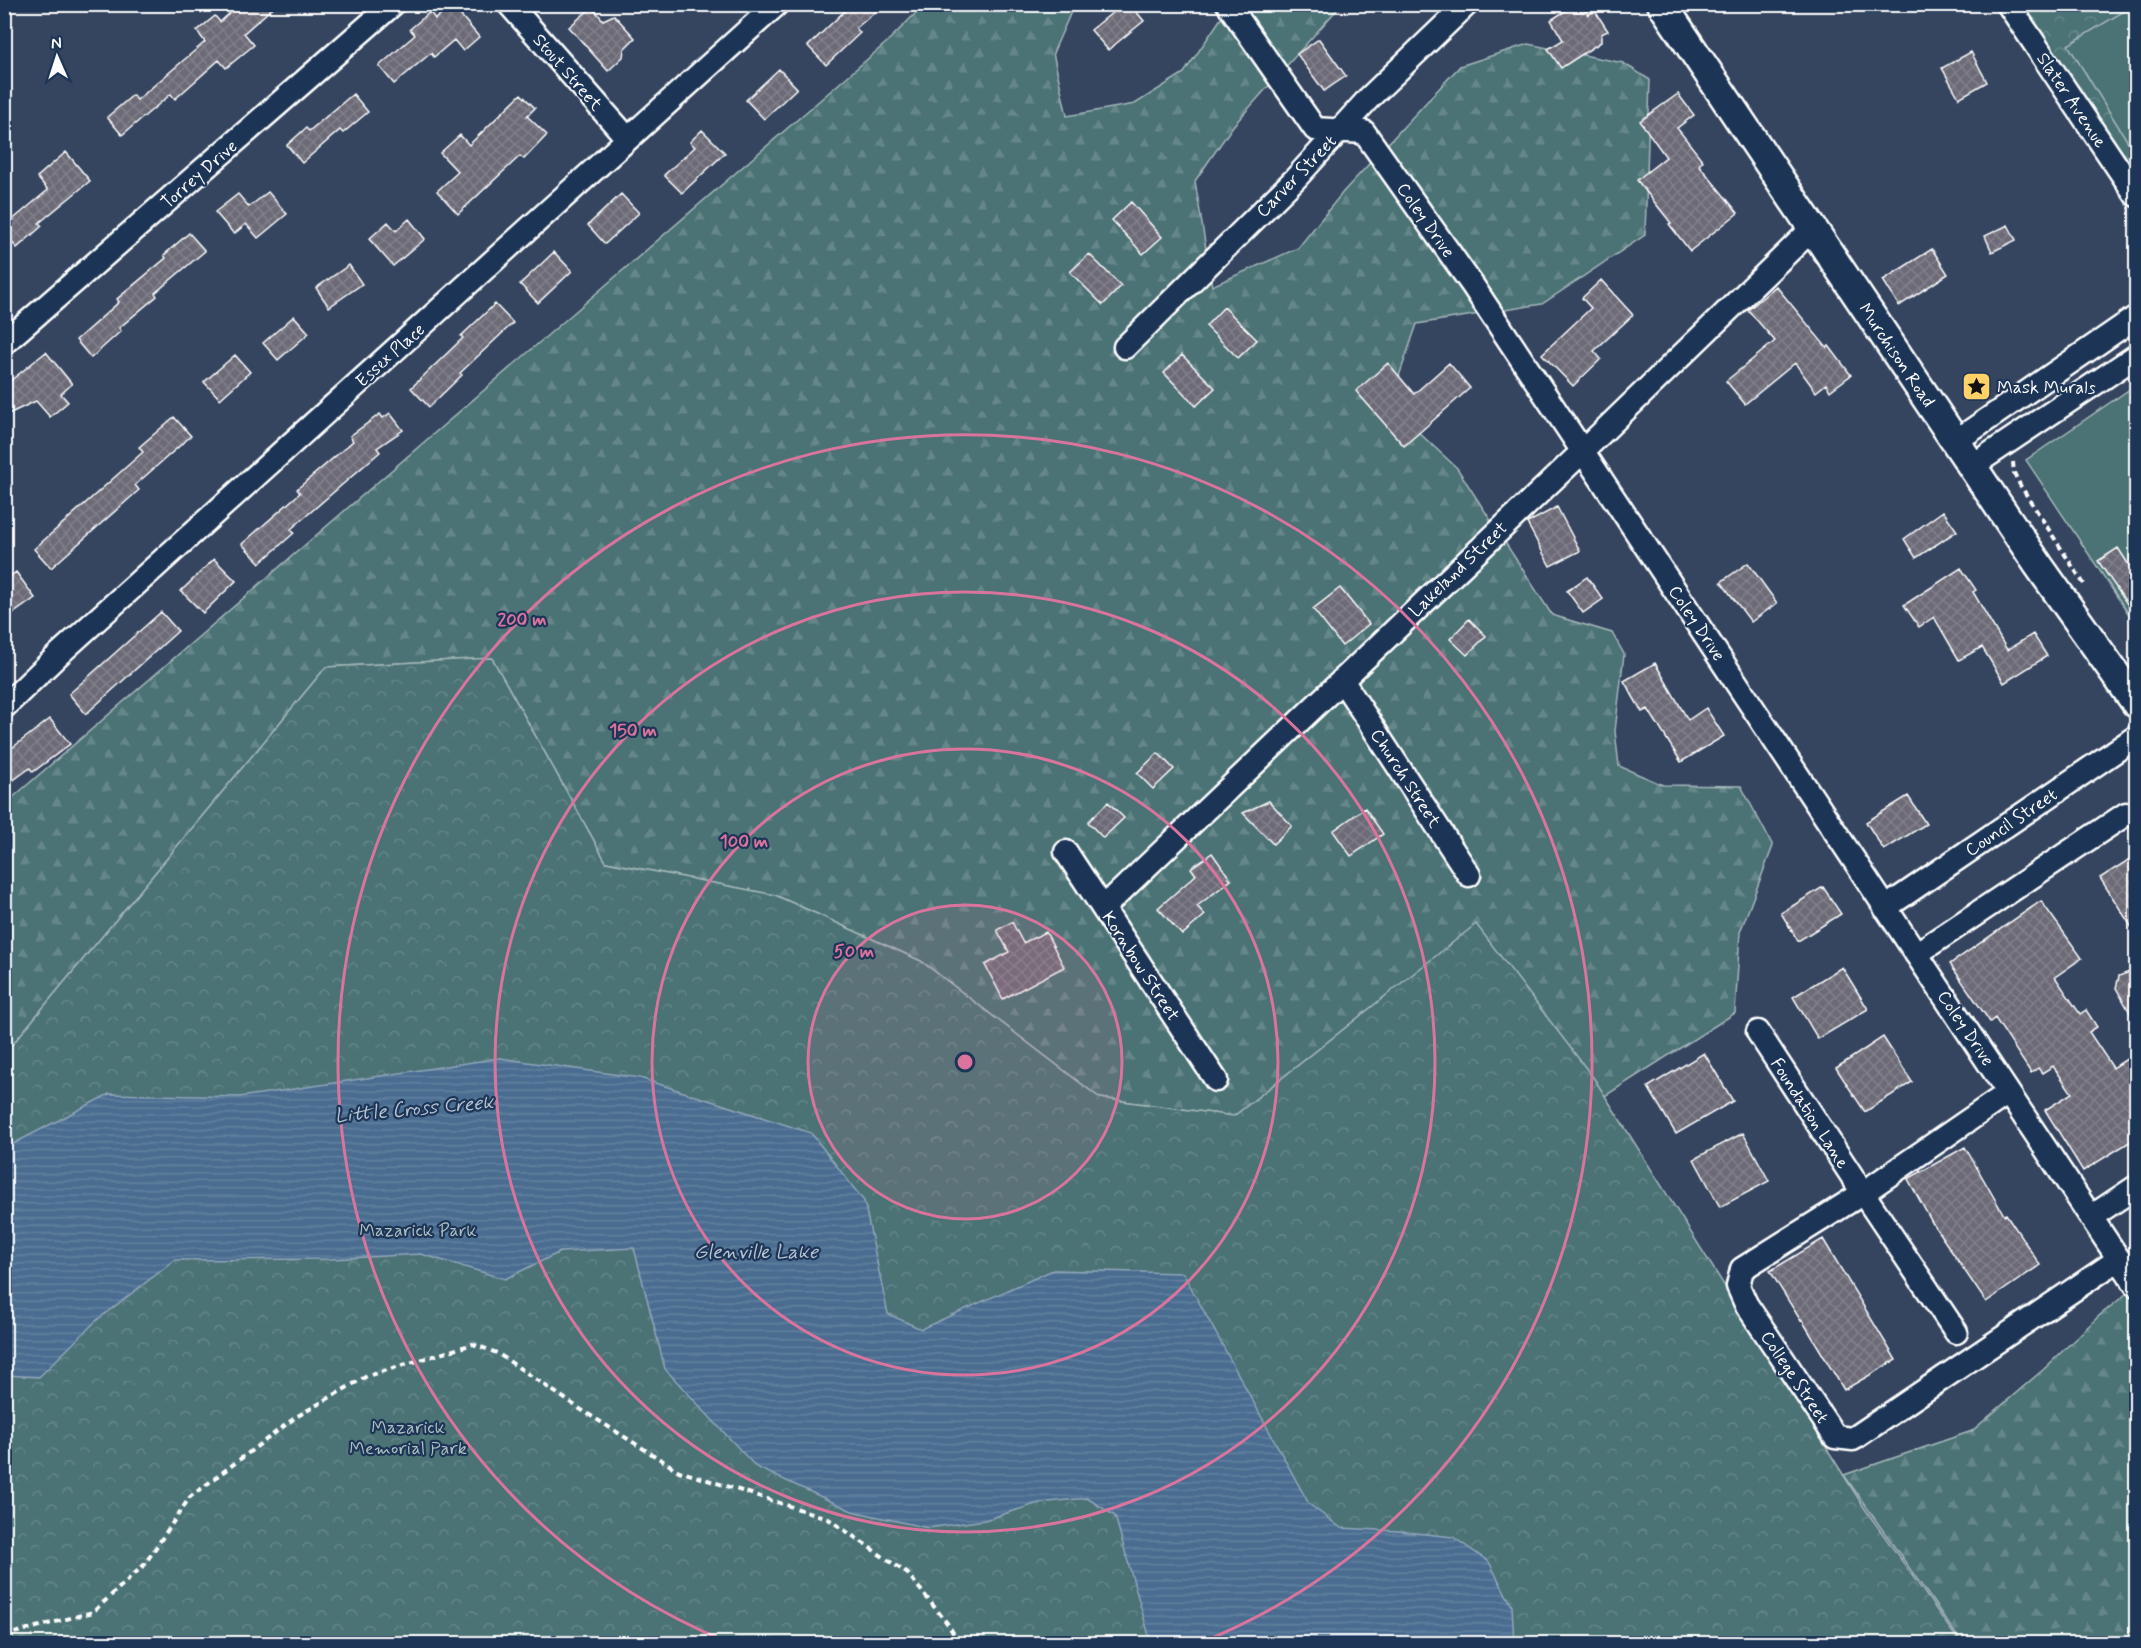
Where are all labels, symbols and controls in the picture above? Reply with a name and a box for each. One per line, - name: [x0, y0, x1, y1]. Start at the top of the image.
- north arrow: [27, 27, 87, 87]
- street label: Stout Street: [527, 29, 608, 117]
- text: N: [50, 33, 62, 54]
- street label: Slater Avenue: [2030, 48, 2112, 153]
- street label: Carver Street: [1251, 130, 1342, 223]
- street label: Torrey Drive: [156, 135, 243, 215]
- street label: Coley Drive: [1391, 178, 1460, 263]
- street label: Murchison Road: [1852, 299, 1940, 412]
- street label: Essex Place: [351, 318, 430, 393]
- place icon: Mask Murals: [1960, 371, 1992, 403]
- place label: Mask Murals: [1997, 376, 2096, 400]
- street label: Lakeland Street: [1404, 517, 1513, 623]
- street label: Coley Drive: [1662, 581, 1730, 666]
- text: 200 m: [497, 608, 547, 632]
- text: 150 m: [609, 719, 657, 743]
- street label: Church Street: [1364, 724, 1446, 833]
- street label: Council Street: [1961, 783, 2063, 862]
- text: 100 m: [720, 830, 768, 854]
- street label: Kornbow Street: [1096, 907, 1185, 1026]
- text: 50 m: [834, 940, 874, 964]
- street label: Coley Drive: [1931, 986, 1999, 1071]
- centre of rings: [955, 1052, 975, 1072]
- street label: Foundation Lane: [1764, 1053, 1854, 1174]
- water label: Little Cross Creek: [334, 1089, 495, 1130]
- park label: Mazarick Park: [359, 1219, 477, 1243]
- water label: Glenville Lake: [694, 1239, 819, 1266]
- street label: College Street: [1754, 1327, 1834, 1429]
- park label: Mazarick Memorial Park: [349, 1416, 467, 1461]

